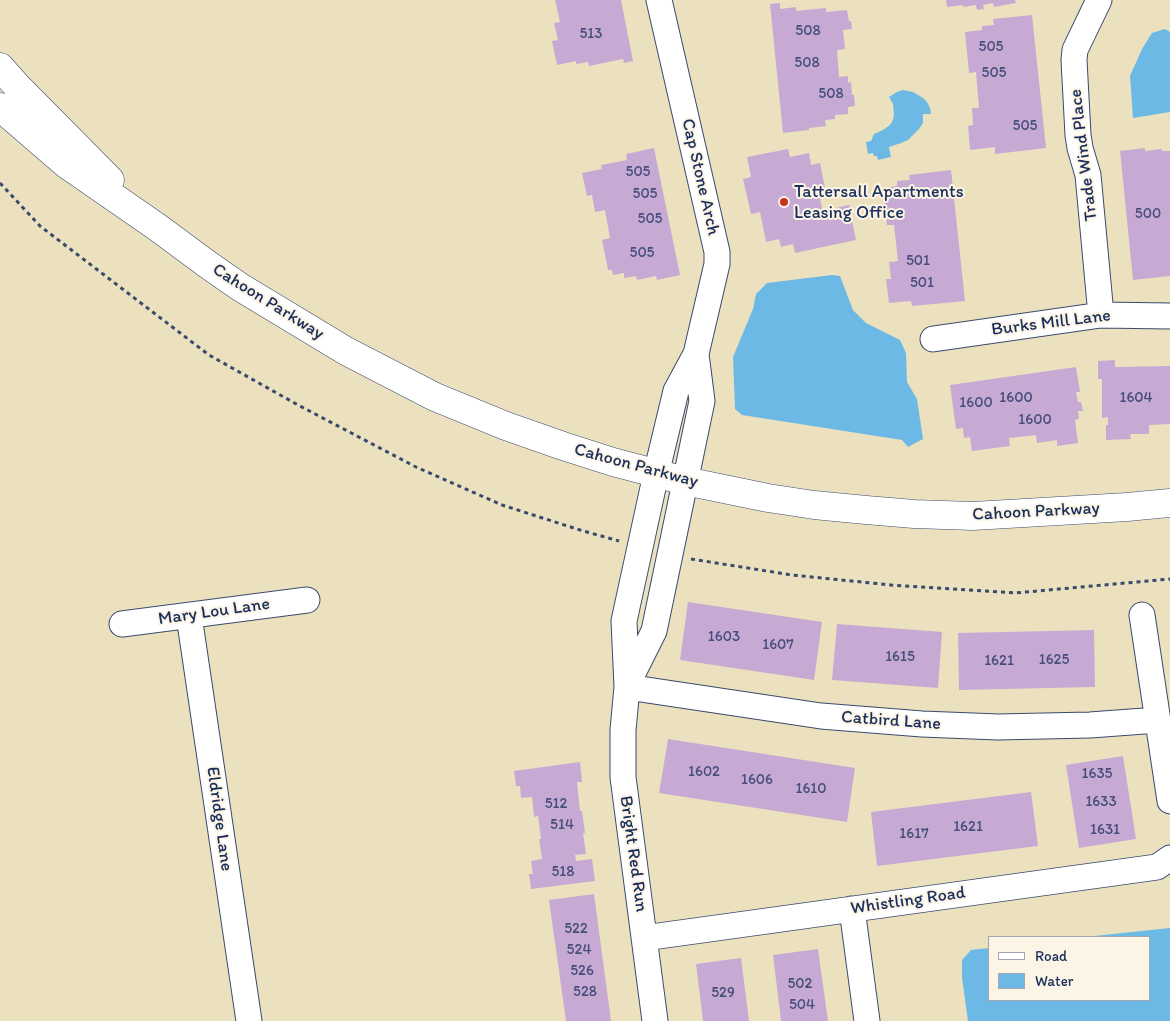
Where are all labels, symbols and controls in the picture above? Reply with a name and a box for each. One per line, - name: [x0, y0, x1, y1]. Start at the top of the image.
- house number: 508: [795, 22, 821, 40]
- house number: 513: [579, 25, 603, 43]
- house number: 505: [979, 38, 1003, 56]
- house number: 508: [794, 54, 820, 72]
- house number: 505: [982, 64, 1006, 82]
- house number: 508: [818, 85, 844, 103]
- street label: Trade Wind Place: [1065, 88, 1103, 222]
- street label: Cap Stone Arch: [676, 116, 724, 238]
- house number: 505: [1013, 117, 1037, 135]
- house number: 505: [626, 163, 650, 181]
- place label: Tattersall Apartments Leasing Office: [794, 181, 964, 223]
- house number: 505: [633, 185, 657, 203]
- marker: Tattersall Apartments Leasing Office: [778, 196, 790, 208]
- house number: 500: [1135, 205, 1161, 223]
- house number: 505: [638, 210, 662, 228]
- house number: 505: [630, 244, 654, 262]
- house number: 501: [906, 252, 930, 270]
- street label: Cahoon Parkway: [208, 259, 328, 345]
- house number: 501: [910, 274, 934, 292]
- street label: Burks Mill Lane: [990, 305, 1112, 341]
- house number: 1600: [999, 389, 1033, 407]
- house number: 1604: [1119, 389, 1153, 407]
- house number: 1600: [959, 394, 993, 412]
- house number: 1600: [1018, 411, 1052, 429]
- street label: Cahoon Parkway: [572, 439, 700, 493]
- street label: Cahoon Parkway: [972, 498, 1100, 526]
- street label: Mary Lou Lane: [157, 593, 271, 631]
- house number: 1603: [708, 628, 740, 646]
- house number: 1607: [762, 636, 794, 654]
- house number: 1615: [885, 648, 915, 666]
- house number: 1625: [1039, 651, 1069, 669]
- house number: 1621: [984, 652, 1014, 670]
- street label: Catbird Lane: [840, 707, 942, 735]
- house number: 1602: [688, 763, 720, 781]
- street label: Eldridge Lane: [201, 765, 237, 873]
- house number: 1635: [1082, 765, 1112, 783]
- house number: 1606: [741, 771, 773, 789]
- house number: 1610: [795, 780, 827, 798]
- house number: 1633: [1085, 793, 1117, 811]
- street label: Bright Red Run: [614, 794, 652, 914]
- house number: 512: [545, 795, 567, 813]
- house number: 514: [550, 816, 574, 834]
- house number: 1621: [953, 818, 983, 836]
- house number: 1631: [1090, 821, 1120, 839]
- house number: 1617: [899, 825, 929, 843]
- house number: 518: [551, 863, 575, 881]
- street label: Whistling Road: [849, 882, 967, 920]
- house number: 522: [564, 920, 588, 938]
- legend: [988, 936, 1150, 1001]
- house number: 524: [567, 941, 591, 959]
- text: Road: [1035, 947, 1067, 965]
- house number: 526: [570, 962, 594, 980]
- text: Water: [1035, 972, 1073, 990]
- house number: 502: [787, 975, 813, 993]
- house number: 528: [573, 983, 597, 1001]
- house number: 529: [711, 984, 735, 1002]
- house number: 504: [789, 996, 815, 1014]

